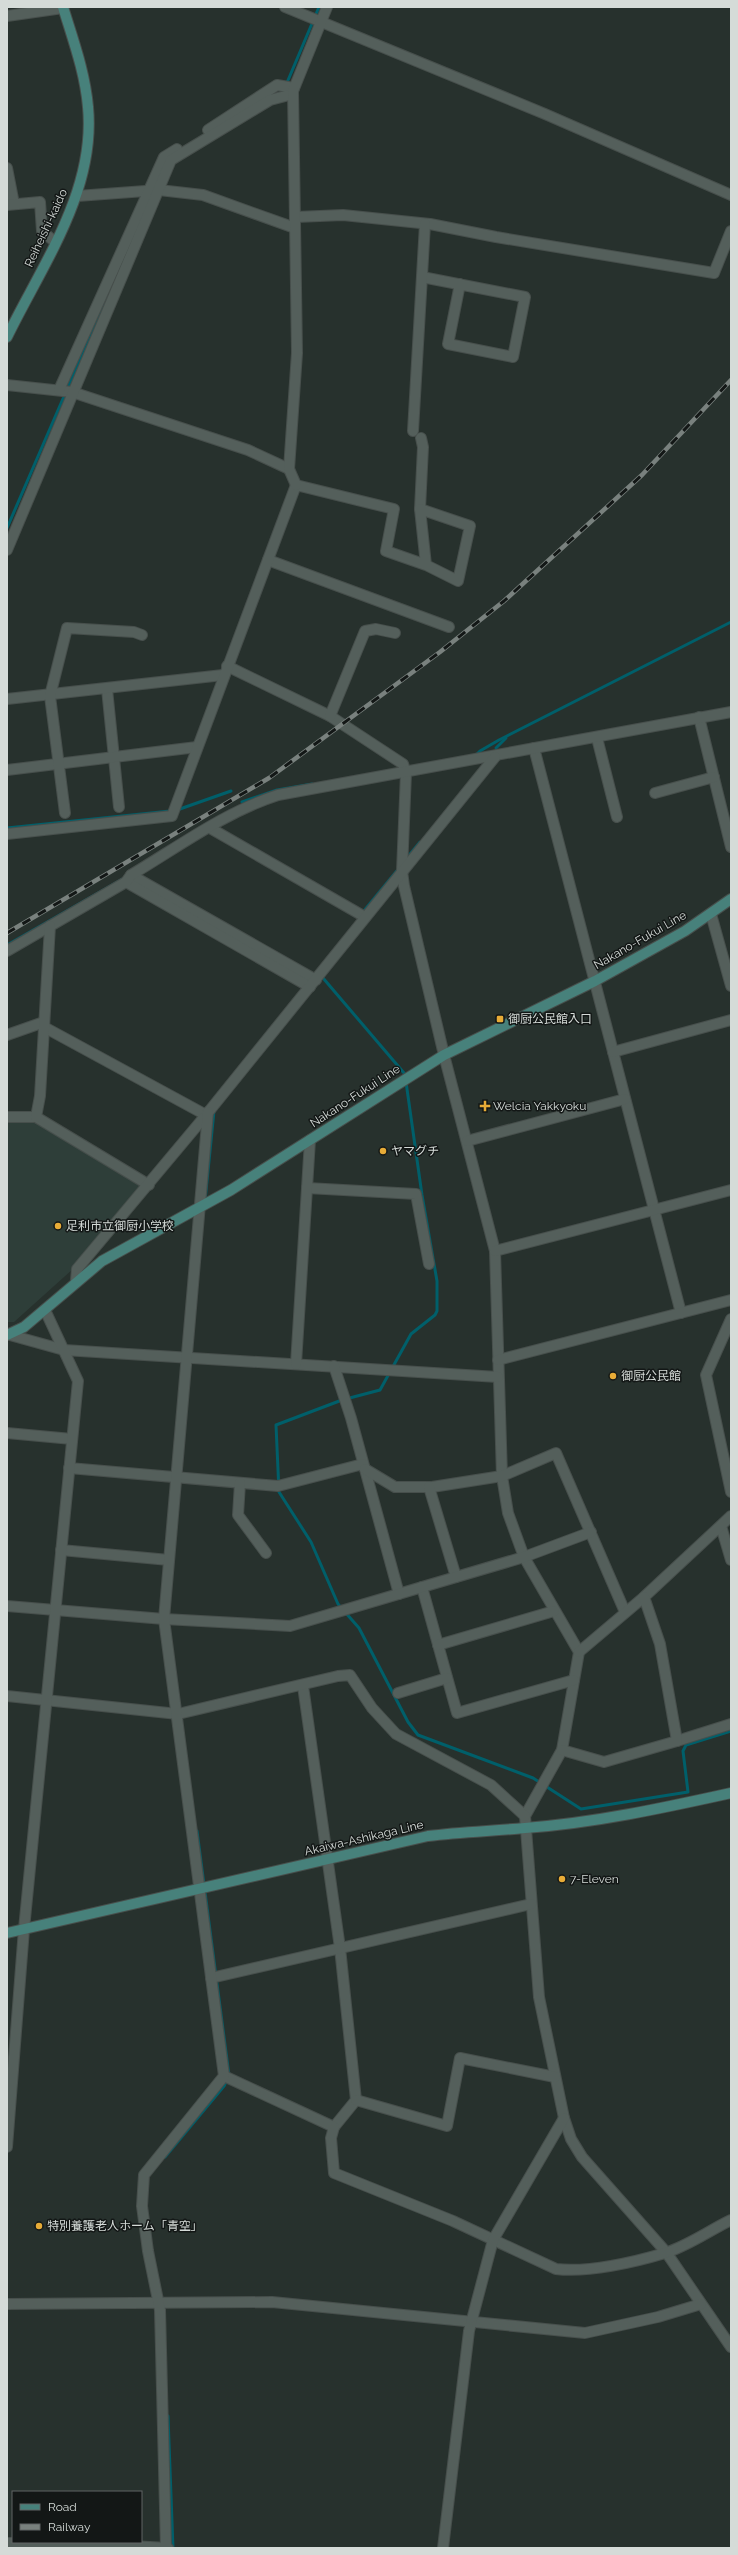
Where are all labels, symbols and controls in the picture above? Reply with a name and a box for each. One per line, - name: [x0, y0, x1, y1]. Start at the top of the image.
- street label: Reiheishi-kaido: [22, 187, 70, 269]
- street label: Nakano-Fukui Line: [591, 908, 689, 972]
- place label: 御厨公民館入口: [508, 1012, 592, 1026]
- marker: 御厨公民館入口: [495, 1014, 505, 1024]
- street label: Nakano-Fukui Line: [307, 1062, 403, 1130]
- place label: Welcia Yakkyoku: [493, 1099, 586, 1113]
- marker: Welcia Yakkyoku: [480, 1101, 490, 1111]
- place label: ヤマグチ: [391, 1144, 439, 1158]
- marker: ヤマグチ: [378, 1146, 388, 1156]
- place label: 足利市立御厨小学校: [66, 1219, 174, 1233]
- marker: 足利市立御厨小学校: [53, 1221, 63, 1231]
- place label: 御厨公民館: [621, 1369, 681, 1383]
- marker: 御厨公民館: [608, 1371, 618, 1381]
- street label: Akaiwa-Ashikaga Line: [303, 1817, 425, 1859]
- place label: 7-Eleven: [570, 1872, 619, 1886]
- marker: 7-Eleven: [557, 1874, 567, 1884]
- place label: 特別養護老人ホーム「青空」: [47, 2219, 203, 2233]
- marker: 特別養護老人ホーム「青空」: [34, 2221, 44, 2231]
- legend: [12, 2491, 142, 2543]
- text: Road: [48, 2500, 77, 2514]
- text: Railway: [48, 2520, 91, 2534]

